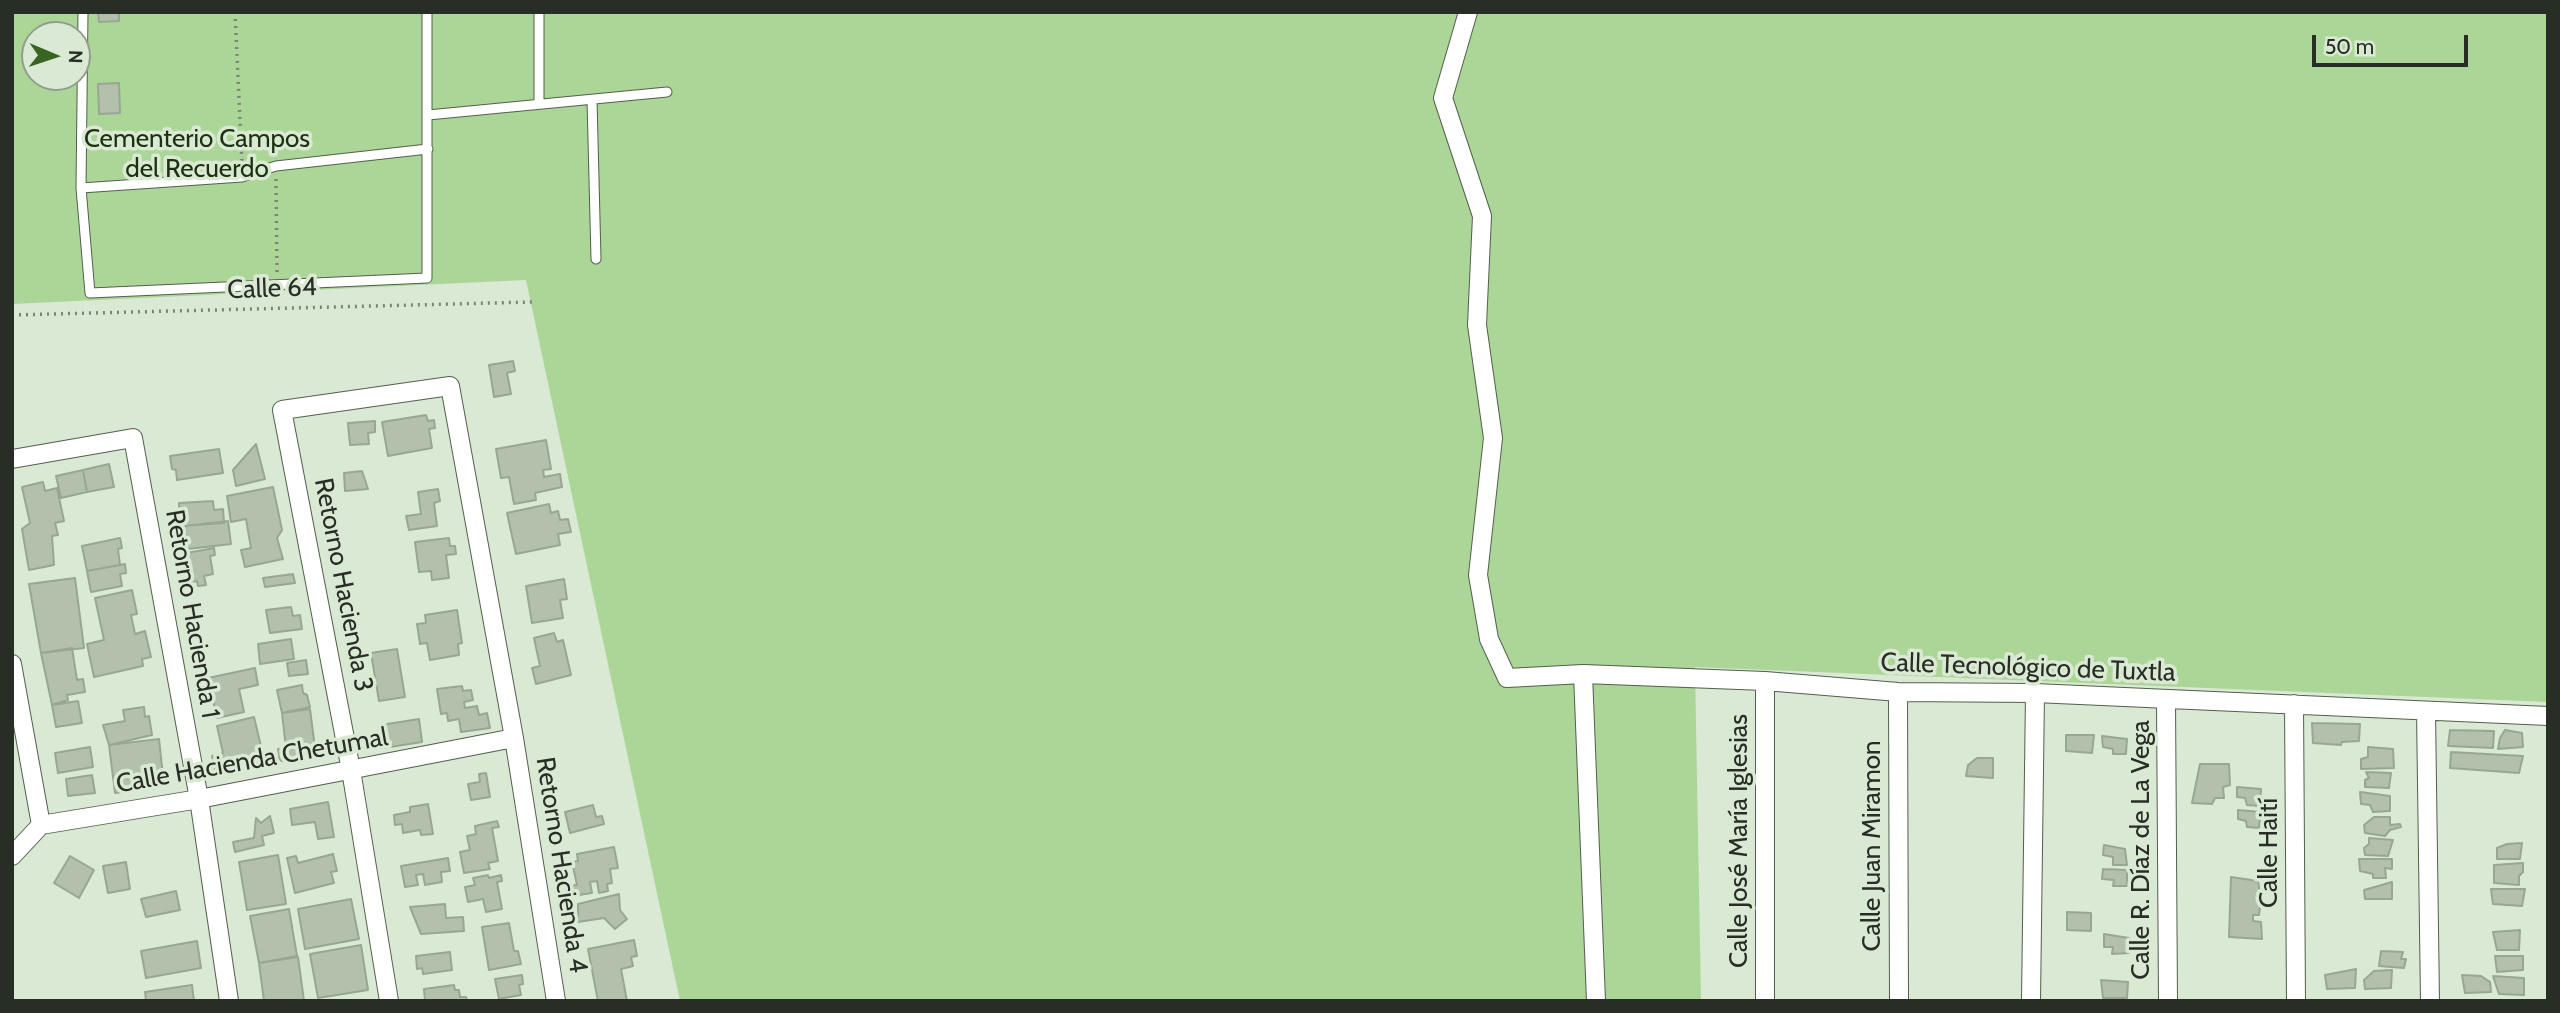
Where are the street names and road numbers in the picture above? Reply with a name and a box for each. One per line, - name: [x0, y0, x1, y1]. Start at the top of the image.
- street label: Calle 64: [227, 272, 317, 306]
- street label: Retorno Hacienda 3: [307, 476, 379, 694]
- street label: Retorno Hacienda 1: [158, 507, 226, 721]
- street label: Calle Tecnológico de Tuxtla: [1880, 647, 2176, 689]
- street label: Calle José María Iglesias: [1723, 714, 1755, 968]
- street label: Calle R. Díaz de La Vega: [2125, 720, 2157, 980]
- street label: Calle Hacienda Chetumal: [114, 722, 390, 800]
- street label: Calle Juan Miramon: [1856, 740, 1888, 952]
- street label: Retorno Hacienda 4: [529, 755, 593, 975]
- street label: Calle Haití: [2253, 798, 2285, 908]

